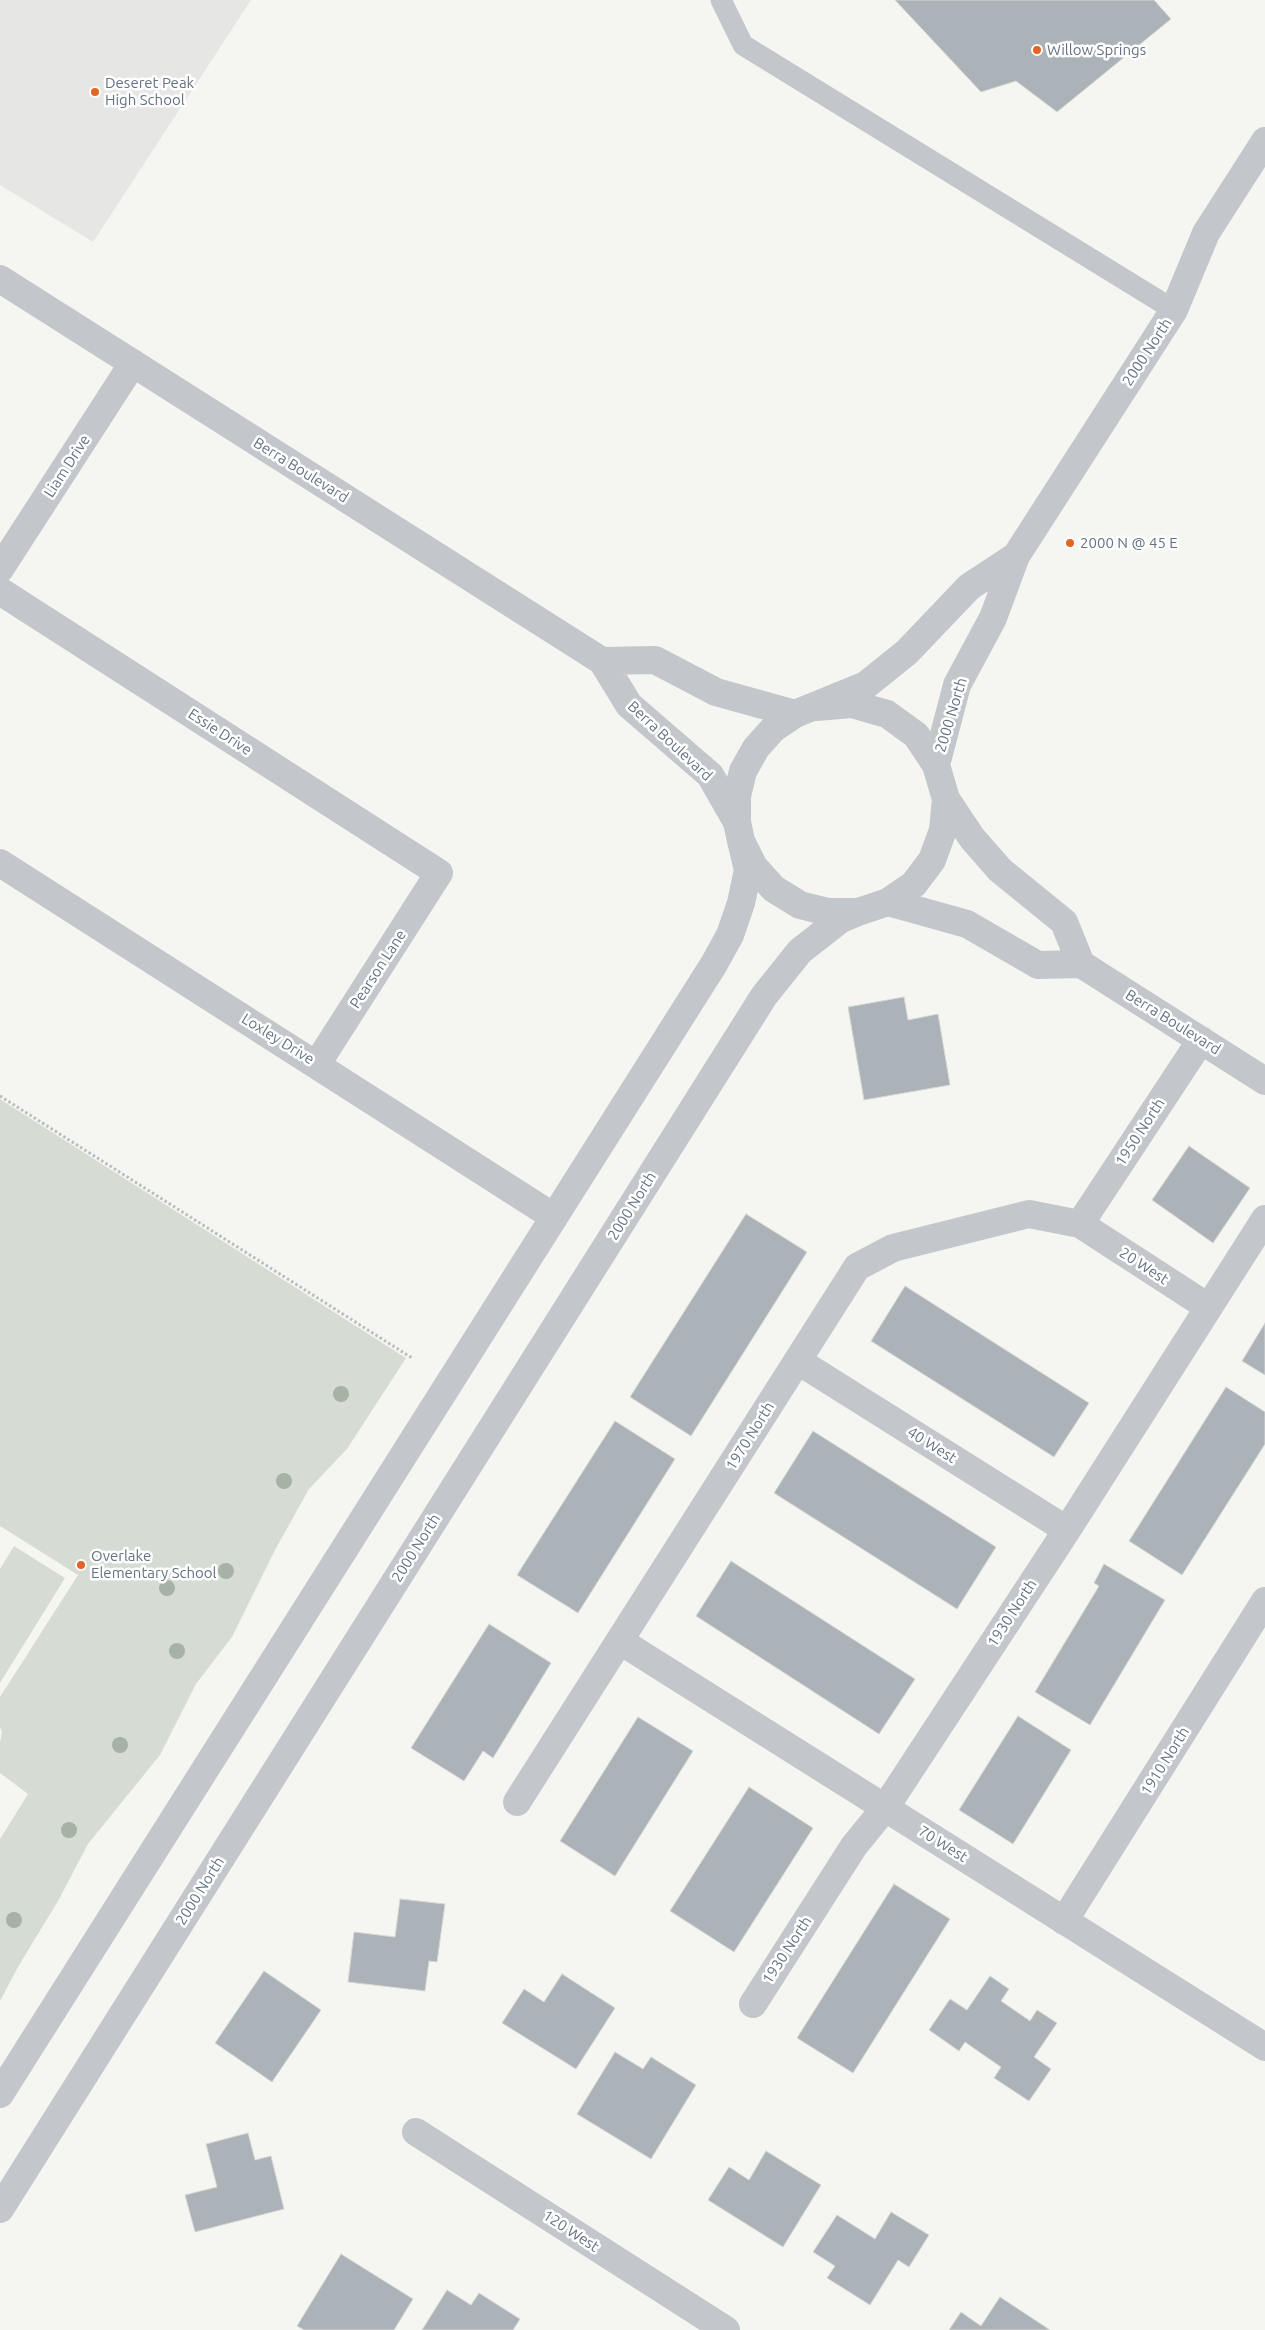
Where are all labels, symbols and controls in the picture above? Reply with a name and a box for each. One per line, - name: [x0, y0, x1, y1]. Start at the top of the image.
- place label: Willow Springs: [1047, 41, 1146, 59]
- marker: Willow Springs: [1031, 44, 1043, 56]
- place label: Deseret Peak High School: [105, 74, 194, 109]
- marker: Deseret Peak High School: [89, 86, 101, 98]
- street label: 2000 North: [1119, 315, 1175, 389]
- street label: Liam Drive: [40, 431, 94, 501]
- street label: Berra Boulevard: [250, 434, 352, 506]
- place label: 2000 N @ 45 E: [1080, 534, 1178, 552]
- marker: 2000 N @ 45 E: [1064, 537, 1076, 549]
- street label: 2000 North: [931, 676, 971, 754]
- street label: Berra Boulevard: [624, 697, 716, 785]
- street label: Essie Drive: [185, 705, 255, 759]
- street label: Pearson Lane: [346, 926, 410, 1012]
- street label: Berra Boulevard: [1122, 986, 1224, 1058]
- street label: Loxley Drive: [238, 1010, 318, 1068]
- street label: 1950 North: [1112, 1095, 1168, 1169]
- street label: 2000 North: [604, 1169, 660, 1243]
- street label: 20 West: [1116, 1244, 1172, 1288]
- street label: 1970 North: [722, 1399, 778, 1473]
- street label: 40 West: [904, 1423, 960, 1467]
- street label: 2000 North: [388, 1511, 444, 1585]
- place label: Overlake Elementary School: [91, 1547, 217, 1582]
- marker: Overlake Elementary School: [75, 1559, 87, 1571]
- street label: 1930 North: [984, 1576, 1040, 1650]
- street label: 1910 North: [1137, 1724, 1193, 1798]
- street label: 70 West: [915, 1822, 971, 1866]
- street label: 2000 North: [172, 1854, 228, 1928]
- street label: 1930 North: [759, 1913, 815, 1987]
- street label: 120 West: [540, 2206, 602, 2256]

